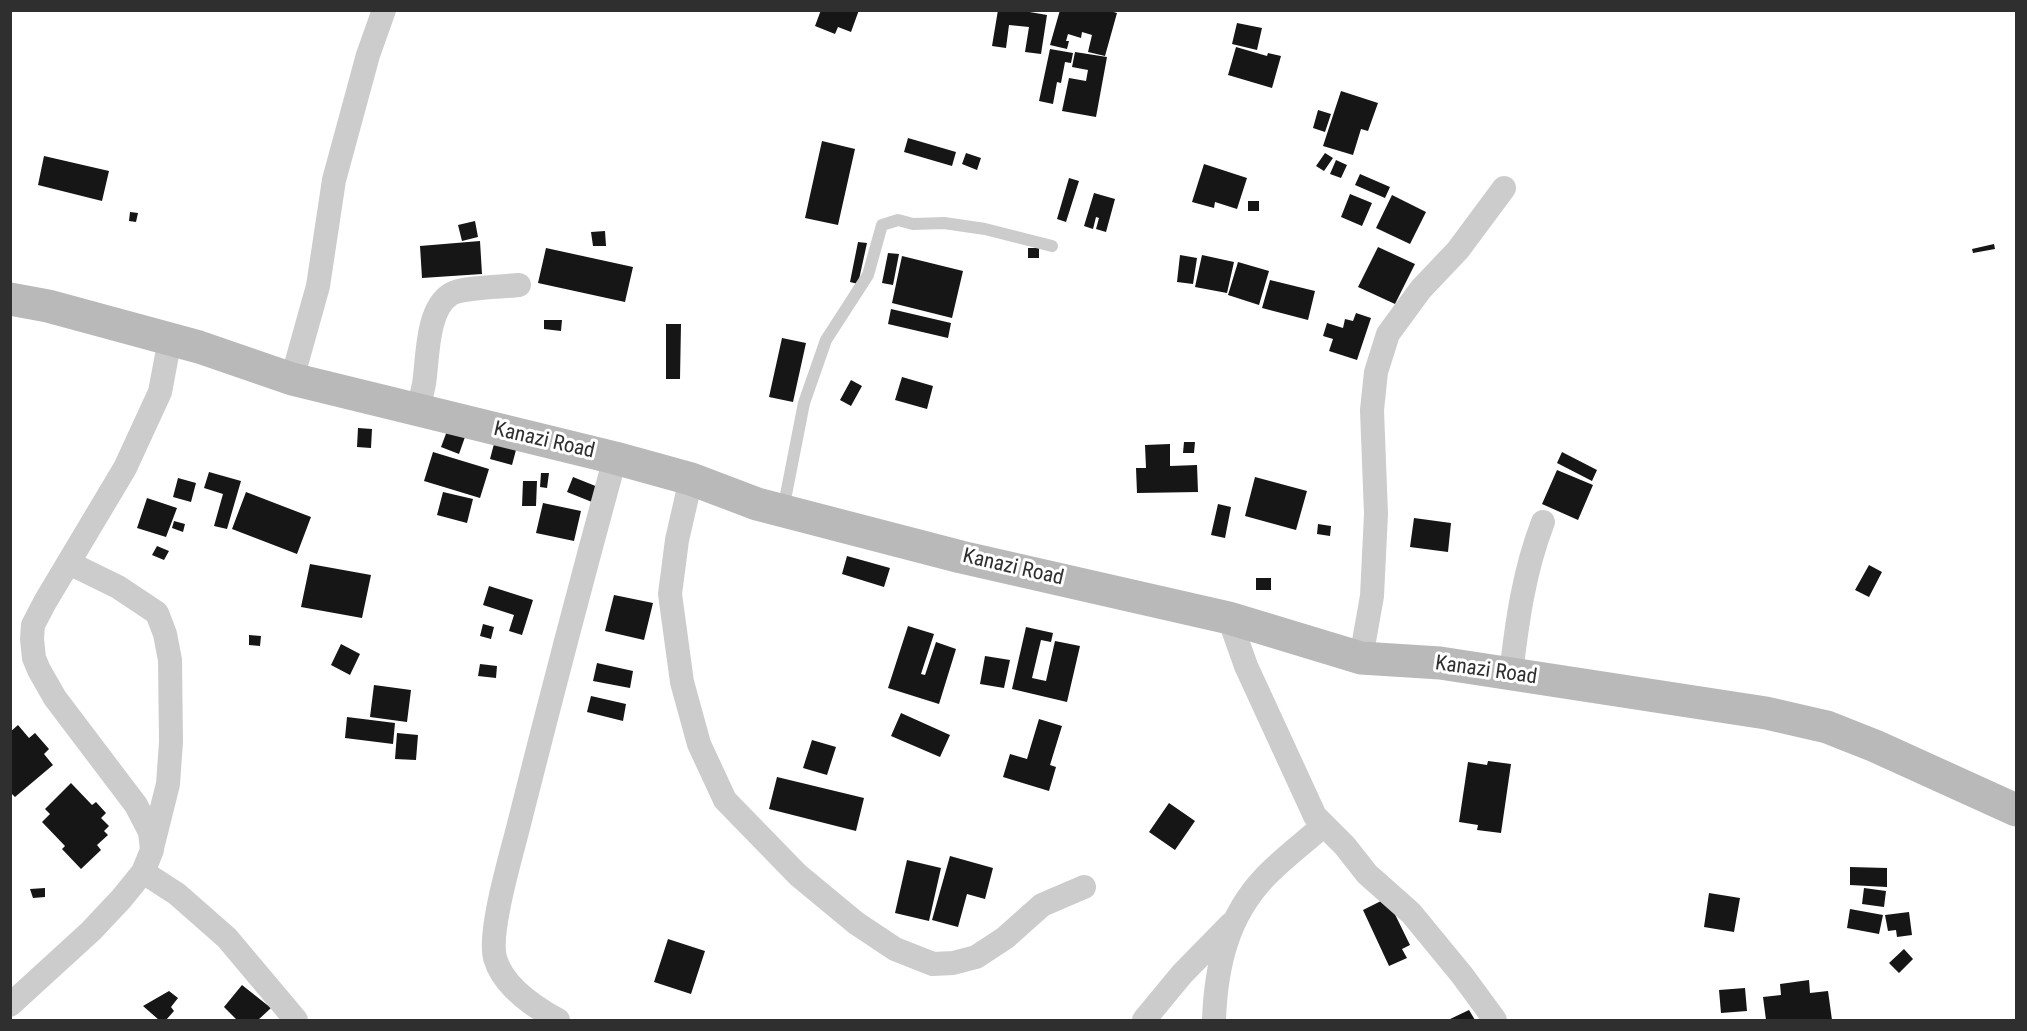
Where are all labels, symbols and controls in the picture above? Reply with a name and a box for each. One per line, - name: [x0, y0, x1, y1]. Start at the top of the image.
- street label: Kanazi Road: [491, 417, 597, 465]
- street label: Kanazi Road: [960, 544, 1066, 592]
- street label: Kanazi Road: [1433, 651, 1539, 691]

